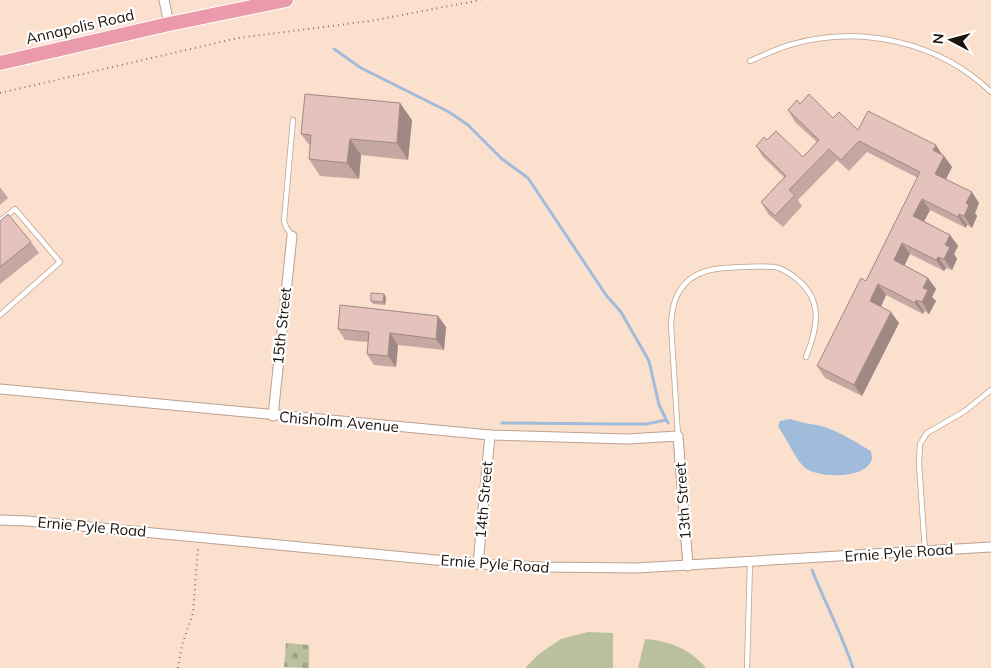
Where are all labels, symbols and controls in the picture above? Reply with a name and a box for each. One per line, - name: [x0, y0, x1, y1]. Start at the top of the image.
- street label: Annapolis Road: [24, 5, 136, 48]
- north arrow: [926, 15, 976, 65]
- text: N: [929, 32, 948, 45]
- street label: 15th Street: [268, 286, 295, 365]
- street label: Chisholm Avenue: [278, 407, 400, 436]
- street label: 14th Street: [471, 461, 496, 539]
- street label: 13th Street: [670, 462, 695, 540]
- street label: Ernie Pyle Road: [37, 512, 147, 541]
- street label: Ernie Pyle Road: [844, 539, 954, 566]
- street label: Ernie Pyle Road: [440, 550, 550, 577]

